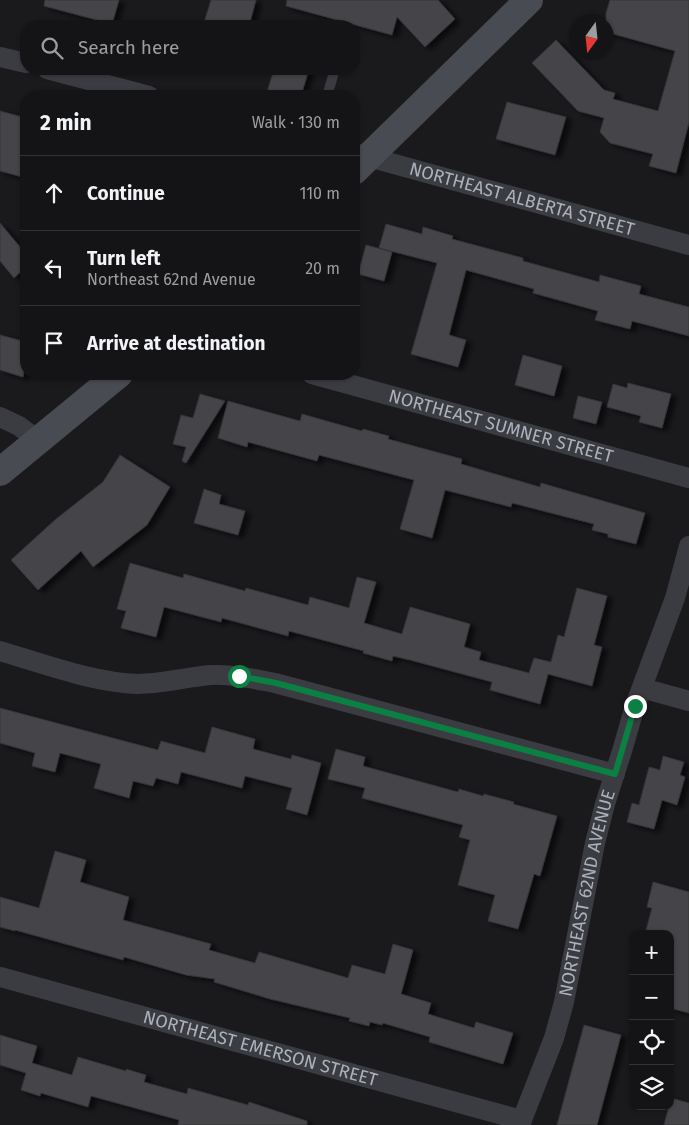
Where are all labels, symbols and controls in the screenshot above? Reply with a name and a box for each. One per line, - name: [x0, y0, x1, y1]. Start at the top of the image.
- north arrow: [569, 15, 614, 60]
- search box: [20, 20, 360, 75]
- icon: search: [38, 34, 66, 62]
- text: Search here: [78, 36, 179, 59]
- text: 2 min: [40, 110, 92, 136]
- text: Walk · 130 m: [252, 113, 340, 132]
- street label: NORTHEAST ALBERTA STREET: [407, 158, 638, 241]
- icon: ahead: [40, 179, 68, 207]
- text: Continue: [87, 182, 165, 205]
- text: 110 m: [299, 184, 340, 203]
- text: Turn left: [87, 247, 161, 270]
- icon: left: [40, 254, 68, 282]
- text: 20 m: [305, 259, 340, 278]
- text: Northeast 62nd Avenue: [87, 270, 256, 289]
- icon: arrive: [40, 329, 68, 357]
- text: Arrive at destination: [87, 332, 266, 355]
- street label: NORTHEAST SUMNER STREET: [386, 385, 616, 468]
- route start: [228, 665, 251, 688]
- route end: [624, 695, 647, 718]
- street label: NORTHEAST 62ND AVENUE: [554, 787, 620, 998]
- map controls: [629, 930, 674, 1110]
- button: +: [629, 930, 674, 975]
- button: −: [629, 975, 674, 1020]
- street label: NORTHEAST EMERSON STREET: [141, 1006, 381, 1091]
- button: locate: [629, 1020, 674, 1065]
- button: layers: [629, 1065, 674, 1110]

